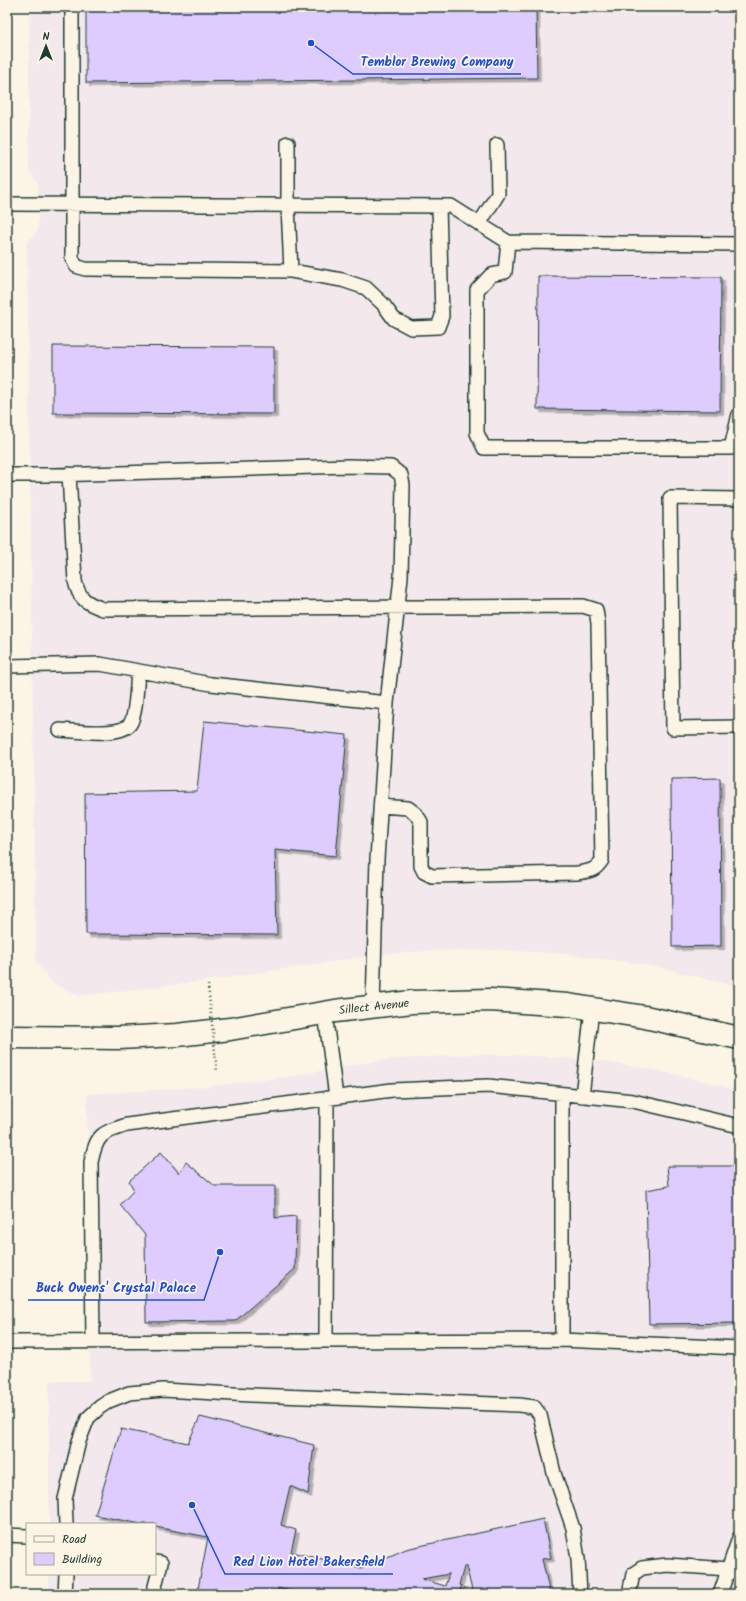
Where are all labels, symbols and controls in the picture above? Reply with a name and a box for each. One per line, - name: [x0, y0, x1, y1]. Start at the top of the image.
- north arrow: [26, 26, 66, 66]
- text: N: [43, 28, 50, 46]
- callout: Temblor Brewing Company: [353, 49, 521, 74]
- text: Temblor Brewing Company: [361, 52, 514, 73]
- street label: Sillect Avenue: [338, 994, 411, 1020]
- callout: Buck Owens' Crystal Palace: [28, 1275, 204, 1300]
- text: Buck Owens' Crystal Palace: [36, 1278, 197, 1299]
- legend: [26, 1523, 156, 1575]
- text: Road: [62, 1530, 87, 1549]
- callout: Red Lion Hotel Bakersfield: [225, 1549, 393, 1574]
- text: Building: [62, 1550, 102, 1569]
- text: Red Lion Hotel Bakersfield: [233, 1552, 386, 1573]

